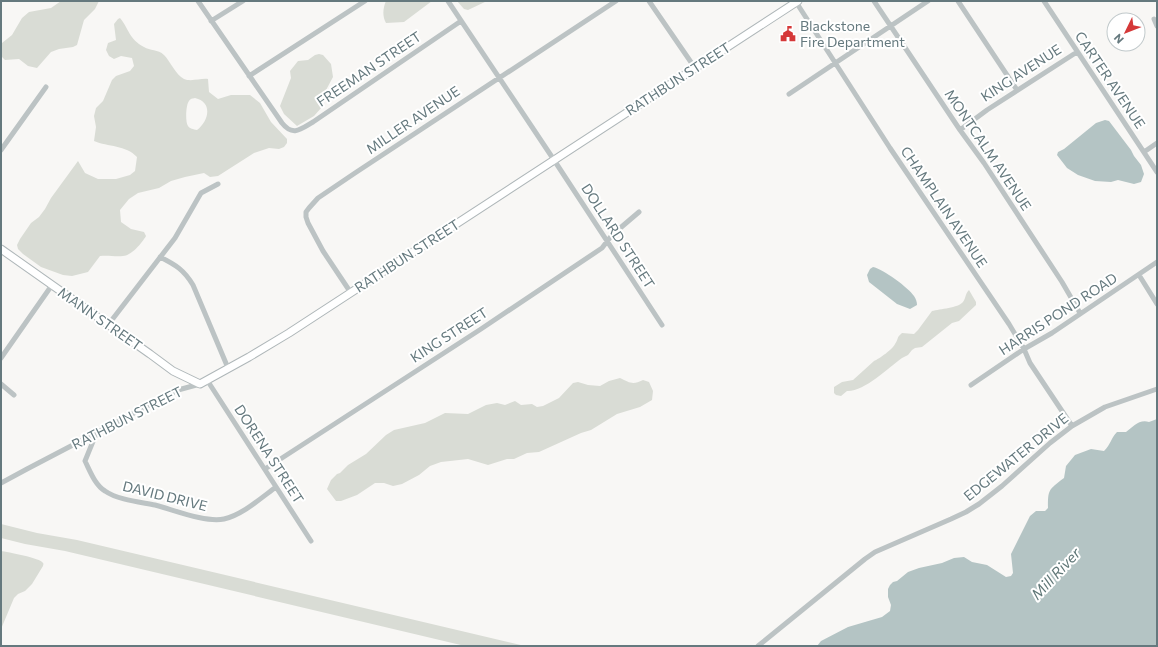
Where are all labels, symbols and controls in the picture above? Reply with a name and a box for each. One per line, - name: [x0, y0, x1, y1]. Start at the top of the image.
- north arrow: [1106, 12, 1146, 52]
- place label: Blackstone Fire Department: [800, 17, 905, 50]
- public building icon: Blackstone Fire Department: [779, 25, 797, 43]
- street label: FREEMAN STREET: [313, 27, 424, 110]
- street label: CARTER AVENUE: [1071, 28, 1149, 132]
- street label: RATHBUN STREET: [622, 38, 733, 119]
- street label: KING AVENUE: [977, 40, 1064, 105]
- street label: MILLER AVENUE: [363, 82, 463, 157]
- street label: MONTCALM AVENUE: [941, 86, 1035, 214]
- street label: CHAMPLAIN AVENUE: [898, 143, 991, 271]
- street label: DOLLARD STREET: [578, 180, 659, 291]
- street label: RATHBUN STREET: [351, 215, 462, 296]
- street label: HARRIS POND ROAD: [995, 269, 1120, 358]
- street label: MANN STREET: [55, 283, 146, 354]
- street label: KING STREET: [407, 303, 491, 366]
- street label: RATHBUN STREET: [69, 382, 185, 453]
- street label: DORENA STREET: [231, 401, 308, 506]
- street label: EDGEWATER DRIVE: [960, 409, 1071, 504]
- street label: DAVID DRIVE: [121, 477, 209, 514]
- water label: Mill River: [1027, 543, 1084, 603]

